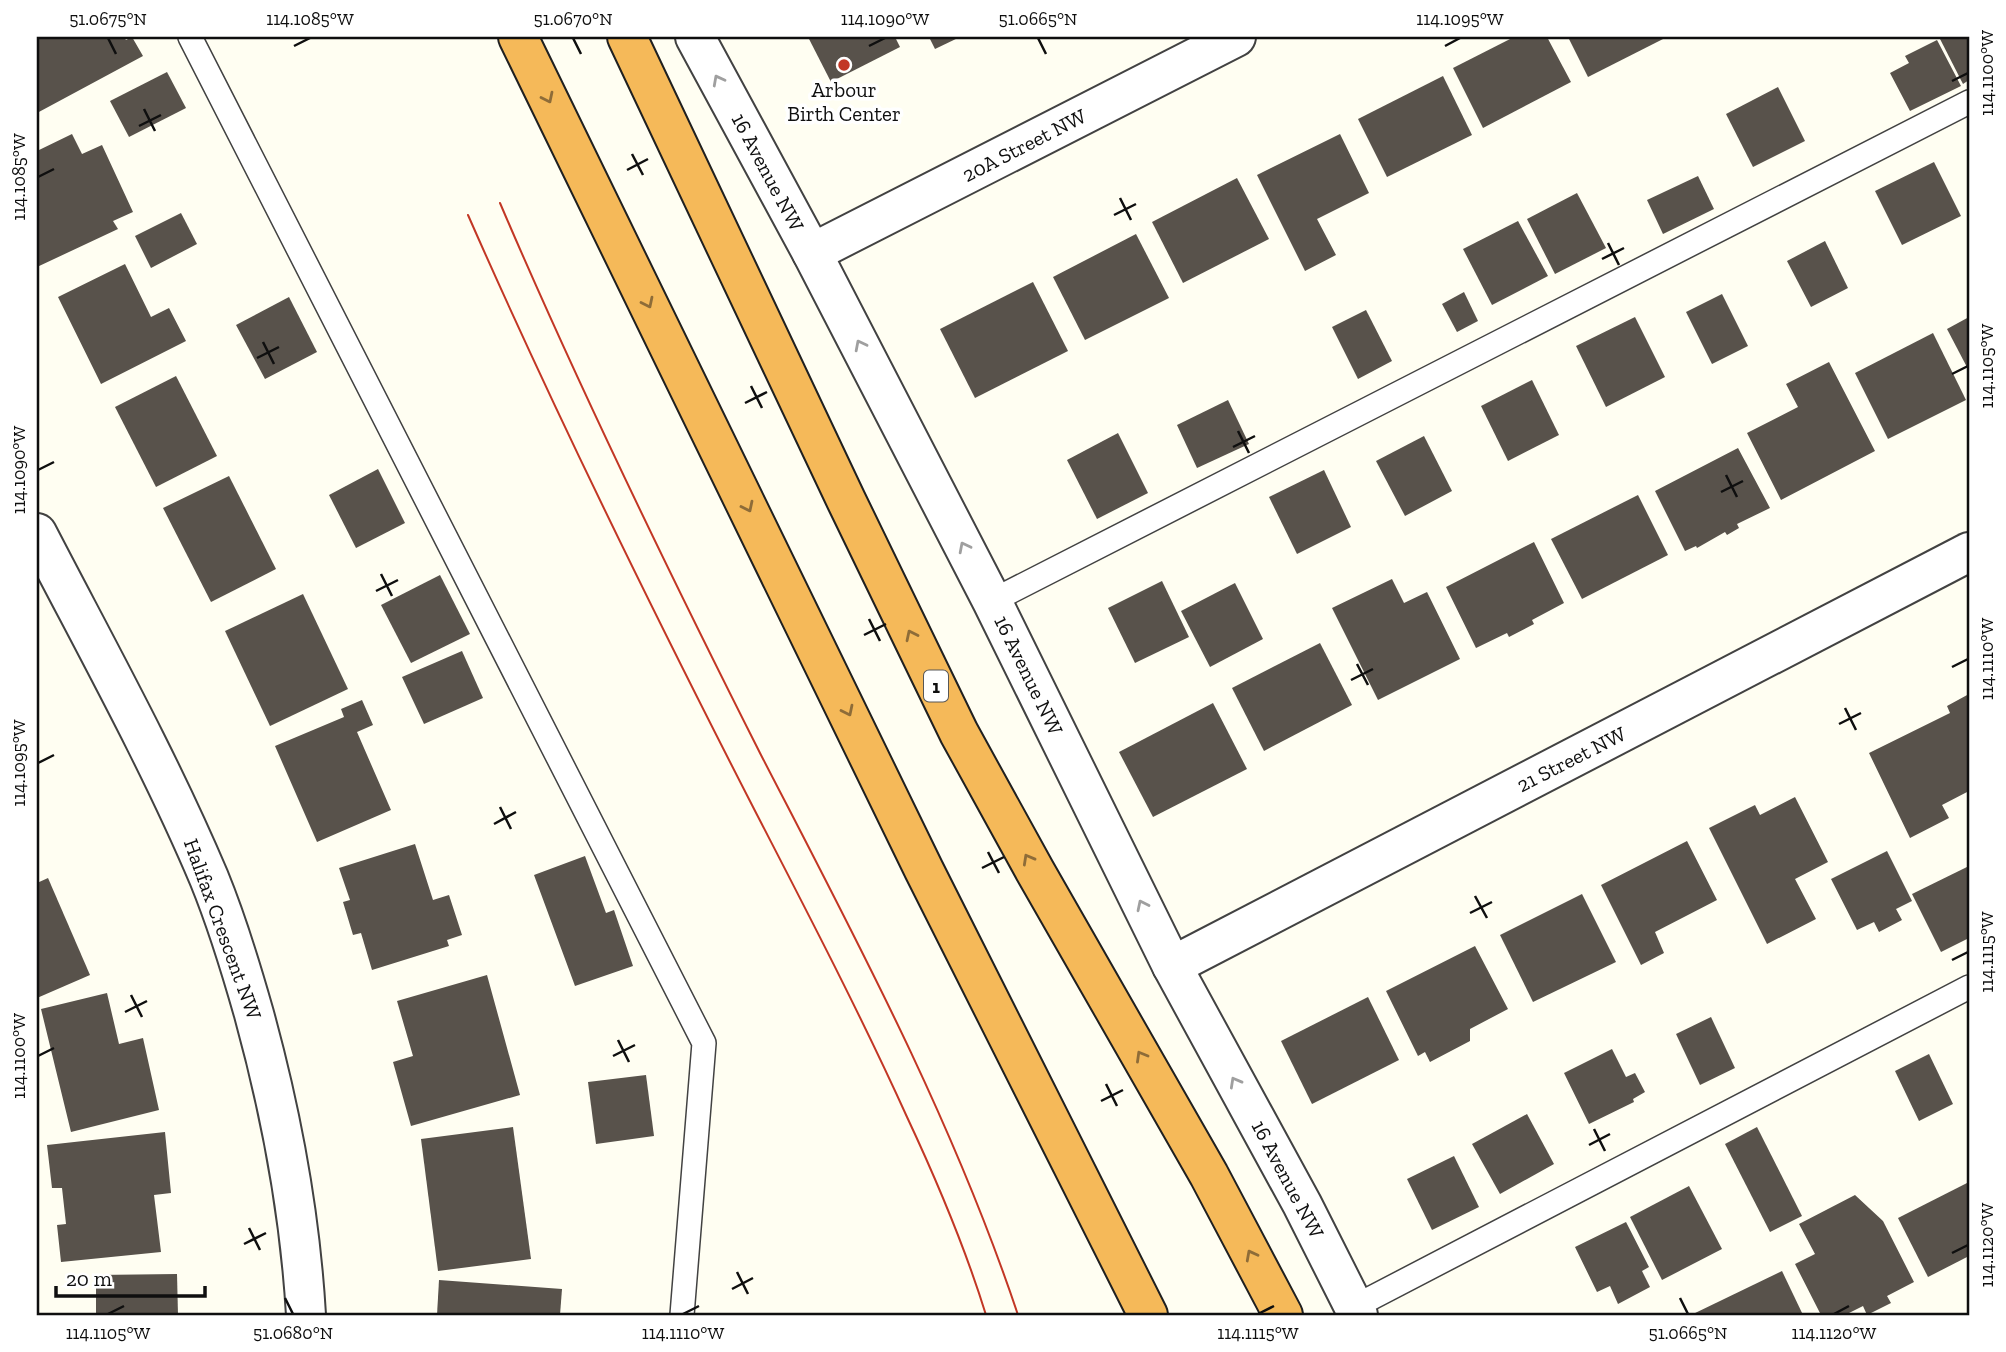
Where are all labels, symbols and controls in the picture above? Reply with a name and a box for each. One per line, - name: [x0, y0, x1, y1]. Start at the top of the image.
- text: 51.0675°N: [69, 8, 147, 30]
- text: 114.1085°W: [266, 8, 354, 30]
- text: 51.0670°N: [534, 8, 612, 30]
- text: 114.1090°W: [841, 8, 929, 30]
- text: 51.0665°N: [999, 8, 1077, 30]
- text: 114.1095°W: [1416, 8, 1504, 30]
- text: 114.1100°W: [1976, 30, 1998, 116]
- marker: Arbour Birth Center: [836, 57, 852, 73]
- one-way arrow: [713, 75, 727, 87]
- place label: Arbour Birth Center: [787, 77, 901, 126]
- one-way arrow: [540, 91, 554, 103]
- street label: 20A Street NW: [958, 103, 1090, 187]
- street label: 16 Avenue NW: [726, 109, 810, 236]
- text: 114.1085°W: [8, 133, 30, 221]
- one-way arrow: [640, 295, 654, 308]
- text: 114.1105°W: [1976, 323, 1998, 408]
- one-way arrow: [854, 340, 868, 353]
- text: 114.1090°W: [8, 426, 30, 514]
- one-way arrow: [740, 500, 754, 512]
- one-way arrow: [959, 542, 973, 555]
- street label: 16 Avenue NW: [989, 611, 1069, 739]
- text: 114.1110°W: [1976, 618, 1998, 700]
- one-way arrow: [906, 630, 920, 642]
- road number: 1: [924, 670, 948, 702]
- one-way arrow: [839, 704, 853, 716]
- text: 114.1095°W: [8, 719, 30, 807]
- street label: 21 Street NW: [1512, 721, 1630, 797]
- street label: Halifax Crescent NW: [179, 835, 267, 1023]
- one-way arrow: [1023, 853, 1036, 866]
- one-way arrow: [1136, 900, 1150, 912]
- text: 114.1115°W: [1976, 911, 1998, 993]
- text: 114.1100°W: [8, 1013, 30, 1099]
- one-way arrow: [1136, 1051, 1149, 1064]
- one-way arrow: [1230, 1077, 1243, 1089]
- street label: 16 Avenue NW: [1246, 1116, 1330, 1243]
- text: 114.1120°W: [1976, 1202, 1998, 1287]
- one-way arrow: [1246, 1250, 1260, 1262]
- scale bar: [56, 1254, 205, 1298]
- text: 20 m: [66, 1266, 112, 1291]
- text: 114.1105°W: [66, 1322, 151, 1344]
- text: 51.0680°N: [253, 1322, 333, 1344]
- text: 114.1110°W: [642, 1322, 724, 1344]
- text: 114.1115°W: [1217, 1322, 1299, 1344]
- text: 51.0665°N: [1649, 1322, 1727, 1344]
- text: 114.1120°W: [1792, 1322, 1877, 1344]

